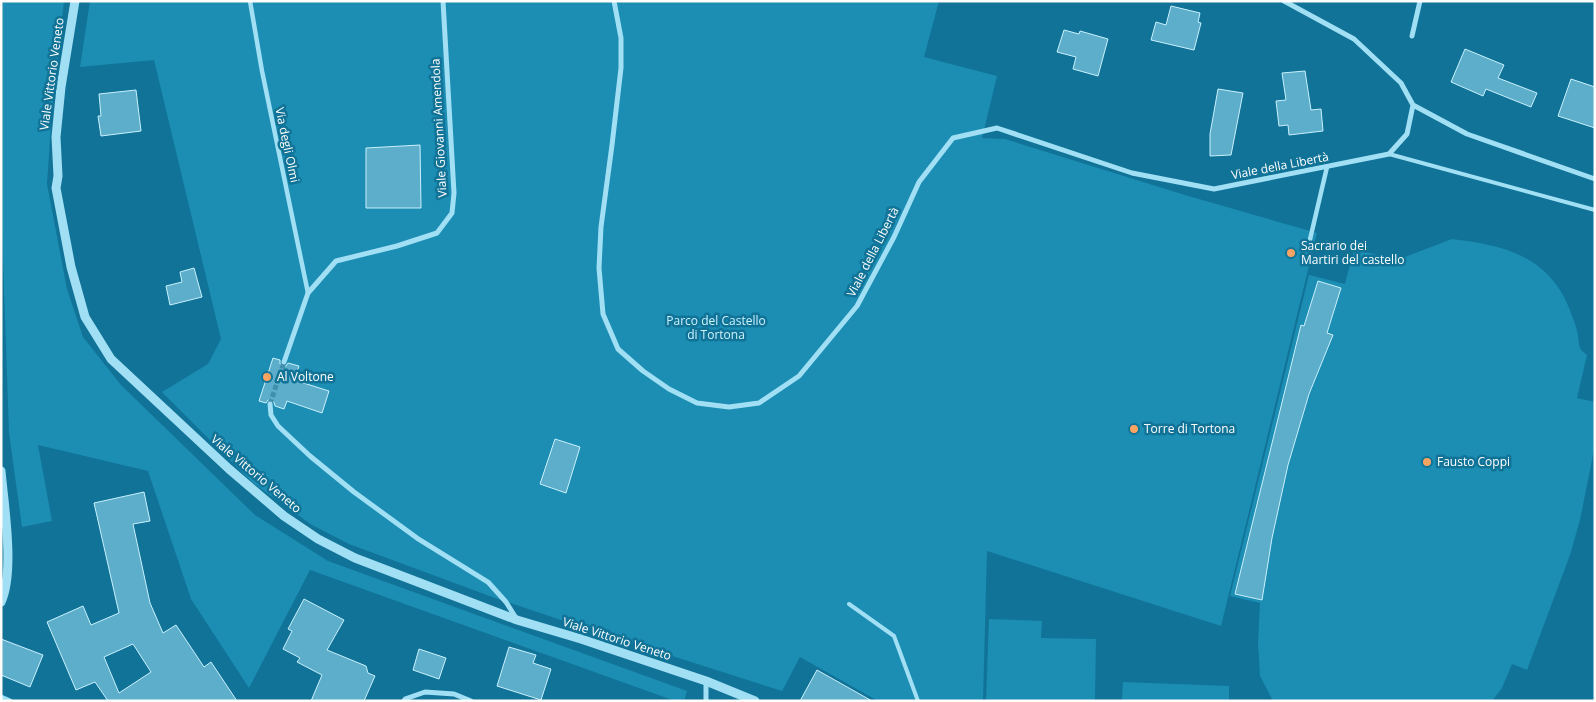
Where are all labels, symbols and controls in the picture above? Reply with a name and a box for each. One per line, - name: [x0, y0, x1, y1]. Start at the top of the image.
- street label: Viale Vittorio Veneto: [35, 17, 68, 131]
- street label: Viale Giovanni Amendola: [426, 58, 451, 198]
- street label: Via degli Olmi: [271, 106, 304, 184]
- street label: Viale della Libertà: [1230, 148, 1330, 183]
- street label: Viale della Libertà: [843, 204, 903, 300]
- place label: Sacrario dei Martiri del castello: [1301, 237, 1404, 268]
- marker: Sacrario dei Martiri del castello: [1285, 247, 1297, 259]
- park label: Parco del Castello di Tortona: [666, 312, 766, 343]
- place label: Al Voltone: [277, 368, 334, 385]
- marker: Al Voltone: [261, 371, 273, 383]
- place label: Torre di Tortona: [1144, 420, 1235, 437]
- marker: Torre di Tortona: [1128, 423, 1140, 435]
- street label: Viale Vittorio Veneto: [207, 431, 305, 517]
- place label: Fausto Coppi: [1437, 453, 1510, 470]
- marker: Fausto Coppi: [1421, 456, 1433, 468]
- street label: Viale Vittorio Veneto: [561, 613, 674, 664]

